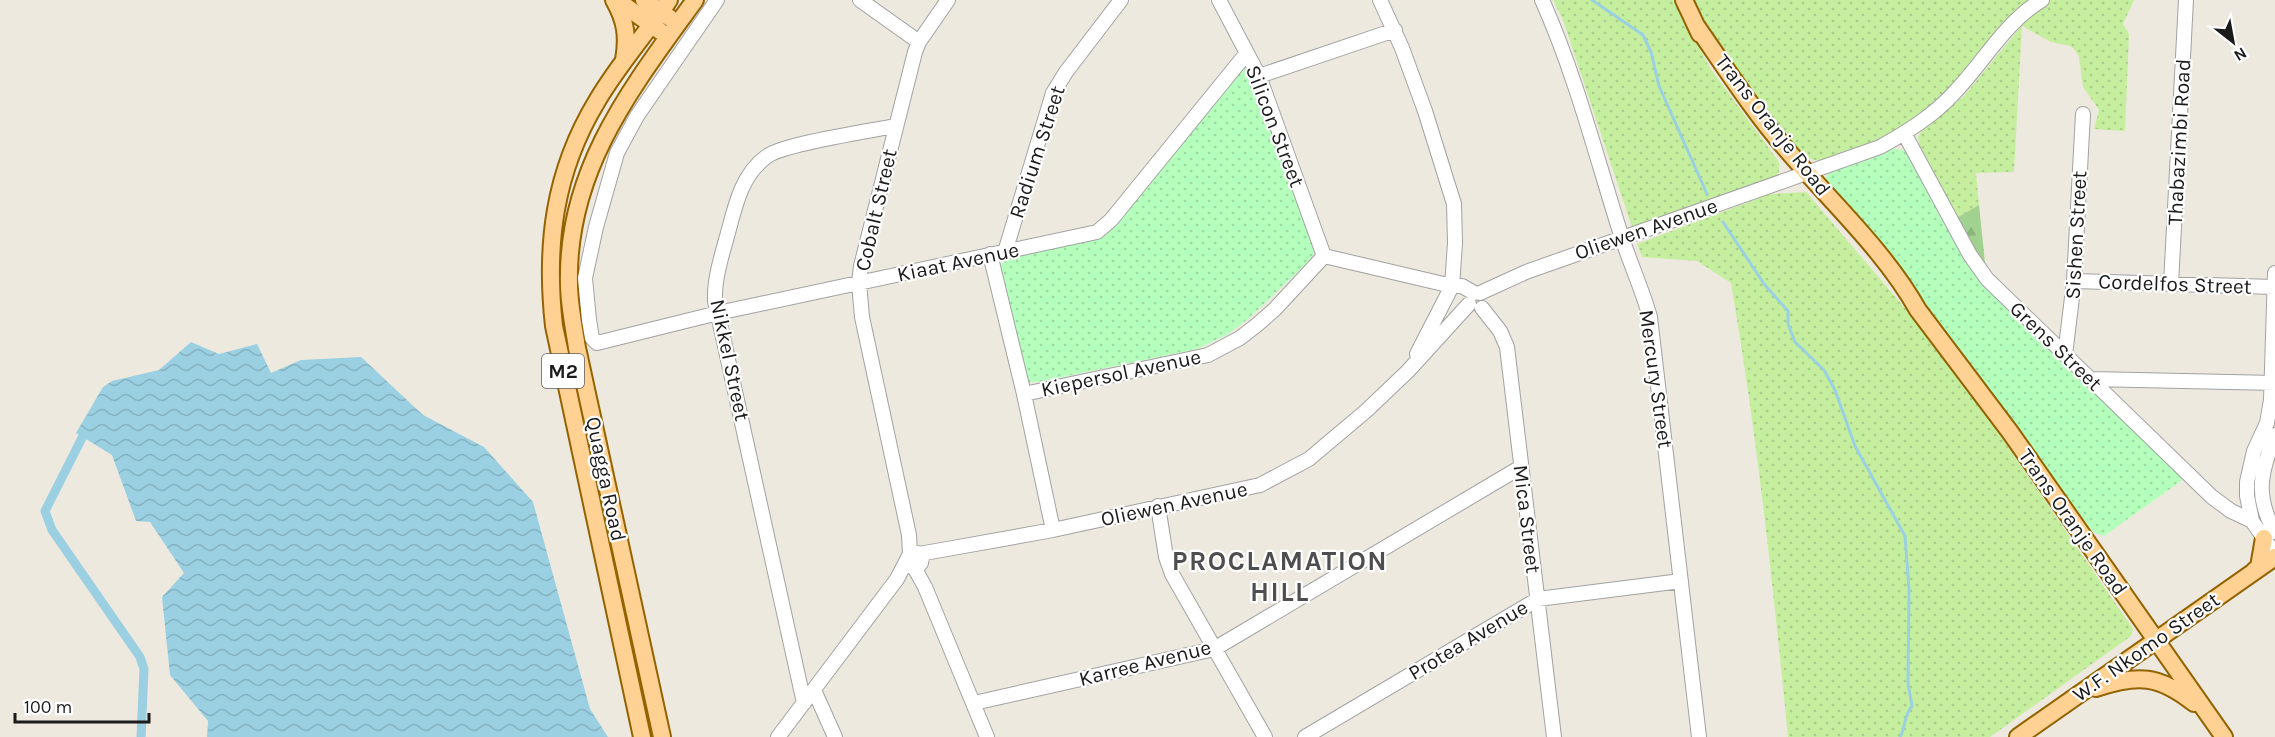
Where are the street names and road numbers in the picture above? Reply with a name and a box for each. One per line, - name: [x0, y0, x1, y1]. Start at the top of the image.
- street label: Trans Oranje Road: [1710, 49, 1836, 201]
- street label: Thabazimbi Road: [2163, 58, 2195, 226]
- street label: Silicon Street: [1241, 62, 1309, 190]
- street label: Radium Street: [1004, 83, 1070, 221]
- street label: Cobalt Street: [850, 146, 902, 273]
- street label: Sishen Street: [2061, 170, 2091, 300]
- street label: Oliewen Avenue: [1572, 193, 1720, 265]
- street label: Kiaat Avenue: [895, 237, 1021, 287]
- street label: Cordelfos Street: [2098, 269, 2252, 299]
- street label: Grens Street: [2005, 296, 2107, 396]
- street label: Nikkel Street: [705, 297, 755, 423]
- street label: Mercury Street: [1634, 308, 1678, 450]
- street label: Kiepersol Avenue: [1039, 344, 1203, 402]
- road number: M2: [542, 354, 584, 388]
- street label: Quagga Road: [581, 415, 631, 543]
- street label: Trans Oranje Road: [2014, 444, 2132, 600]
- street label: Mica Street: [1508, 463, 1546, 575]
- street label: Oliewen Avenue: [1099, 477, 1249, 531]
- street label: W.F. Nkomo Street: [2068, 587, 2224, 707]
- street label: Protea Avenue: [1404, 595, 1532, 685]
- street label: Karree Avenue: [1077, 635, 1213, 691]

